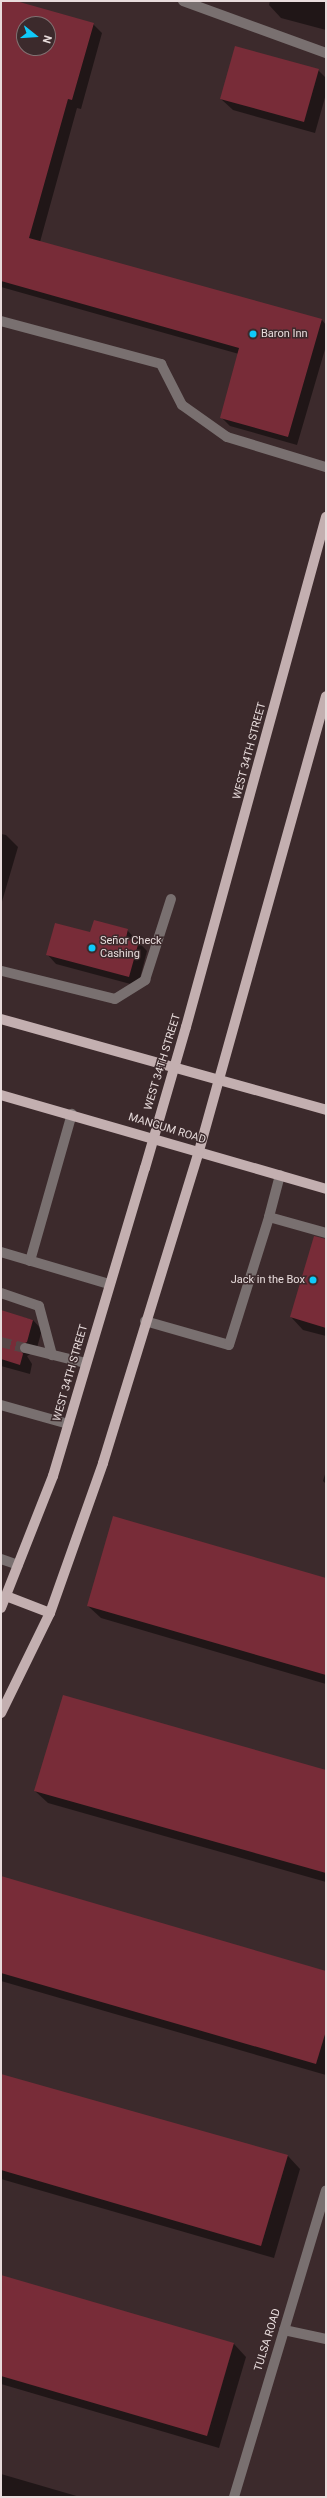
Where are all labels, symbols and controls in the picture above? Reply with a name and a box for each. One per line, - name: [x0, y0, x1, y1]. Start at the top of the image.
- north arrow: [16, 16, 56, 56]
- text: N: [40, 34, 54, 45]
- place label: Baron Inn: [261, 327, 308, 341]
- marker: Baron Inn: [248, 329, 258, 339]
- street label: WEST 34TH STREET: [231, 701, 269, 801]
- place label: Señor Check Cashing: [100, 935, 162, 961]
- marker: Señor Check Cashing: [87, 943, 97, 953]
- street label: WEST 34TH STREET: [142, 1012, 184, 1112]
- street label: MANGUM ROAD: [127, 1111, 207, 1147]
- place label: Jack in the Box: [231, 1273, 305, 1287]
- marker: Jack in the Box: [308, 1275, 318, 1285]
- street label: WEST 34TH STREET: [51, 1323, 91, 1423]
- street label: TULSA ROAD: [252, 2307, 284, 2373]

